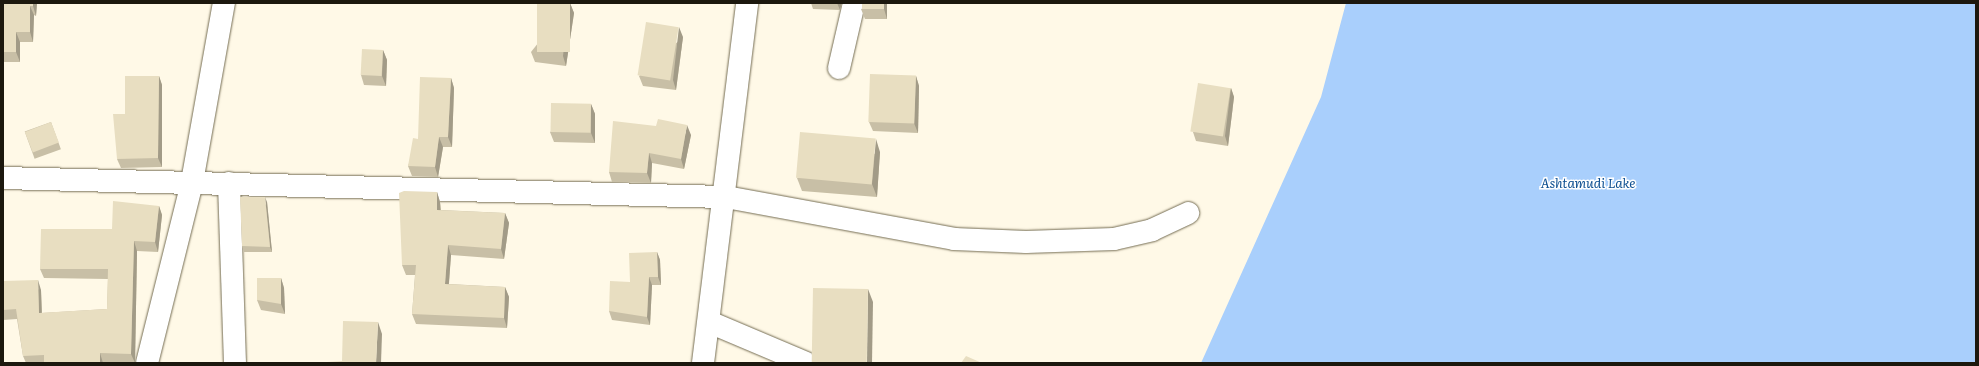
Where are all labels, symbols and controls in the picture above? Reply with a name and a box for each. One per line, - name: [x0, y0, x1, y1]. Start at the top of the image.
- water label: Ashtamudi Lake: [1540, 175, 1636, 191]

